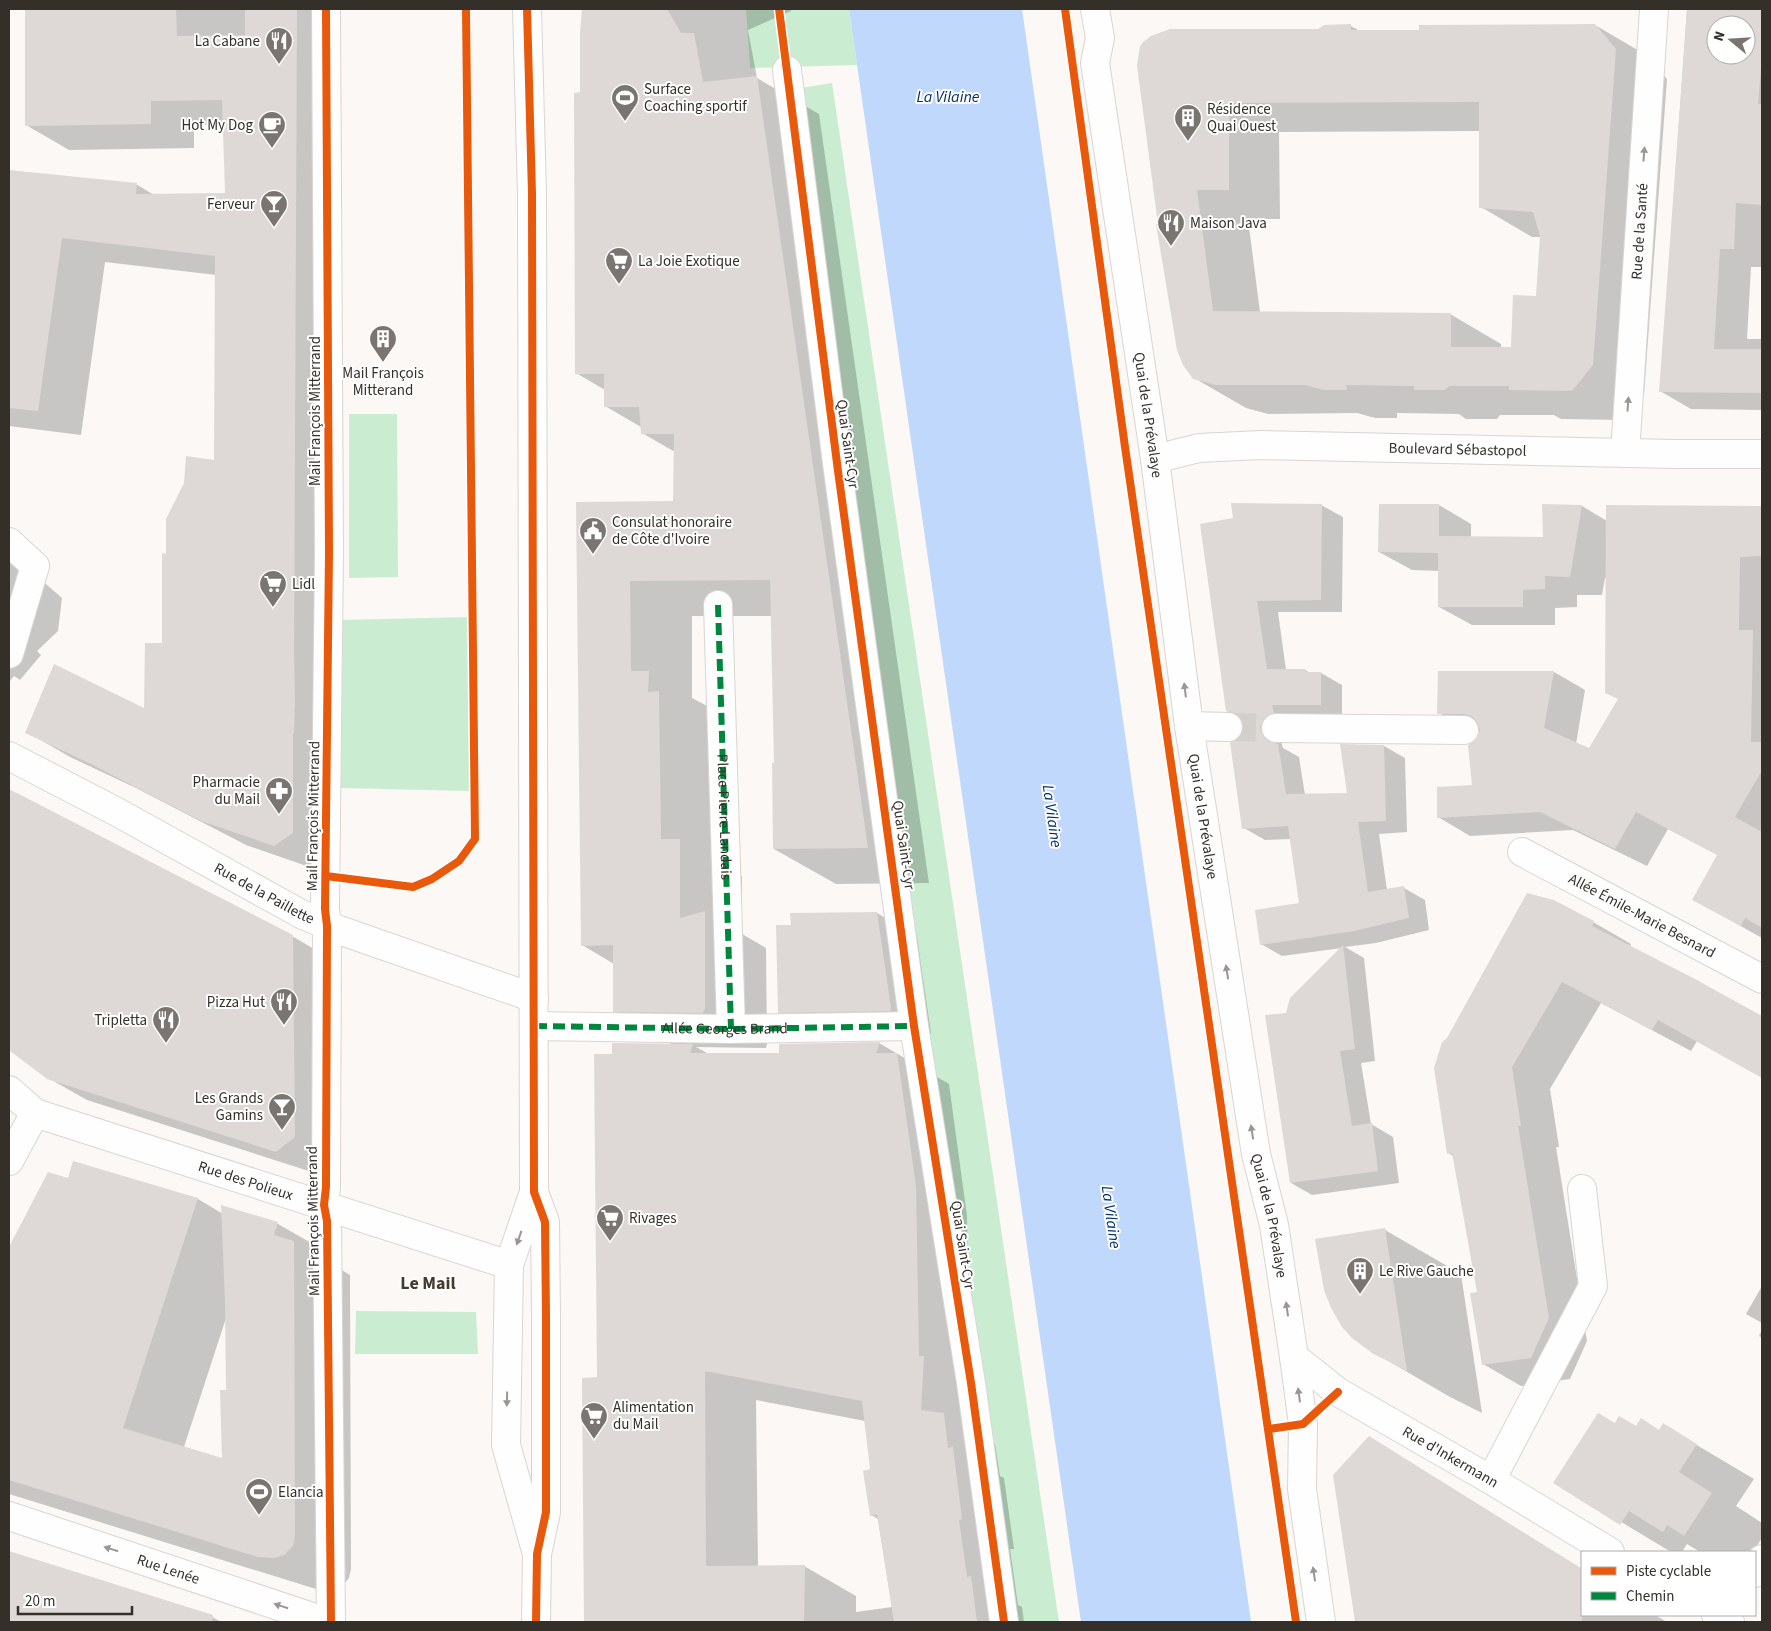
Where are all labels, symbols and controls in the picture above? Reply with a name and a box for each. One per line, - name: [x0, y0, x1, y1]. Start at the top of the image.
- north arrow: [1706, 15, 1756, 65]
- restaurant icon: La Cabane: [264, 26, 294, 65]
- text: N: [1709, 29, 1731, 44]
- place label: La Cabane: [195, 31, 260, 52]
- place label: Surface Coaching sportif: [644, 79, 747, 117]
- sports icon: Surface Coaching sportif: [610, 83, 640, 122]
- water label: La Vilaine: [916, 86, 980, 108]
- place label: Résidence Quai Ouest: [1207, 99, 1276, 137]
- building icon: Résidence Quai Ouest: [1173, 103, 1203, 142]
- cafe icon: Hot My Dog: [257, 110, 287, 149]
- place label: Hot My Dog: [181, 115, 253, 136]
- one-way arrow: [1641, 146, 1649, 162]
- street label: Rue de la Santé: [1626, 183, 1654, 280]
- bar icon: Ferveur: [259, 189, 289, 228]
- place label: Ferveur: [207, 194, 256, 215]
- restaurant icon: Maison Java: [1156, 208, 1186, 247]
- place label: Maison Java: [1190, 213, 1267, 234]
- supermarket icon: La Joie Exotique: [604, 246, 634, 285]
- place label: La Joie Exotique: [638, 251, 740, 272]
- building icon: Mail François Mitterand: [368, 324, 398, 363]
- street label: Mail François Mitterrand: [305, 336, 326, 486]
- street label: Quai de la Prévalaye: [1128, 351, 1167, 479]
- place label: Mail François Mitterand: [342, 363, 424, 401]
- one-way arrow: [1625, 396, 1633, 412]
- street label: Quai Saint-Cyr: [831, 398, 864, 491]
- street label: Boulevard Sébastopol: [1388, 438, 1527, 462]
- place label: Consulat honoraire de Côte d'Ivoire: [612, 512, 732, 550]
- public building icon: Consulat honoraire de Côte d'Ivoire: [578, 516, 608, 555]
- supermarket icon: Lidl: [258, 569, 288, 608]
- place label: Lidl: [292, 574, 315, 595]
- one-way arrow: [1180, 682, 1188, 698]
- street label: Mail François Mitterrand: [302, 741, 325, 891]
- street label: Quai de la Prévalaye: [1182, 752, 1223, 881]
- street label: Place Pierre Landais: [712, 753, 736, 880]
- place label: Pharmacie du Mail: [193, 772, 260, 810]
- pharmacy icon: Pharmacie du Mail: [264, 776, 294, 815]
- water label: La Vilaine: [1037, 783, 1067, 849]
- street label: Quai Saint-Cyr: [887, 799, 920, 892]
- street label: Rue de la Paillette: [210, 858, 318, 929]
- street label: Allée Émile-Marie Besnard: [1565, 869, 1719, 964]
- one-way arrow: [1223, 964, 1231, 980]
- restaurant icon: Pizza Hut: [269, 987, 299, 1026]
- place label: Pizza Hut: [207, 992, 265, 1013]
- restaurant icon: Tripletta: [151, 1005, 181, 1044]
- place label: Tripletta: [94, 1010, 147, 1031]
- street label: Allée Georges Brand: [662, 1018, 788, 1040]
- place label: Les Grands Gamins: [195, 1088, 263, 1126]
- bar icon: Les Grands Gamins: [267, 1092, 297, 1131]
- one-way arrow: [1248, 1124, 1256, 1140]
- street label: Mail François Mitterrand: [302, 1146, 325, 1296]
- street label: Quai de la Prévalaye: [1245, 1151, 1292, 1279]
- street label: Rue des Polieux: [195, 1156, 296, 1206]
- water label: La Vilaine: [1096, 1184, 1126, 1250]
- street label: Quai Saint-Cyr: [945, 1199, 980, 1292]
- supermarket icon: Rivages: [595, 1203, 625, 1242]
- place label: Rivages: [629, 1208, 677, 1229]
- one-way arrow: [514, 1231, 522, 1246]
- building icon: Le Rive Gauche: [1345, 1256, 1375, 1295]
- place label: Le Rive Gauche: [1379, 1261, 1474, 1282]
- district label: Le Mail: [400, 1271, 456, 1296]
- one-way arrow: [1282, 1301, 1290, 1317]
- one-way arrow: [1295, 1387, 1303, 1403]
- one-way arrow: [502, 1391, 510, 1407]
- place label: Alimentation du Mail: [613, 1397, 694, 1435]
- supermarket icon: Alimentation du Mail: [579, 1401, 609, 1440]
- street label: Rue d'Inkermann: [1398, 1421, 1502, 1493]
- sports icon: Elancia: [244, 1477, 274, 1516]
- place label: Elancia: [278, 1482, 324, 1503]
- one-way arrow: [103, 1545, 118, 1553]
- street label: Rue Lenée: [134, 1549, 202, 1590]
- legend: [1581, 1551, 1756, 1616]
- text: Piste cyclable: [1626, 1561, 1711, 1582]
- one-way arrow: [1310, 1566, 1318, 1582]
- scale bar: [18, 1584, 131, 1616]
- text: Chemin: [1626, 1586, 1675, 1607]
- text: 20 m: [25, 1591, 55, 1612]
- one-way arrow: [274, 1602, 289, 1609]

